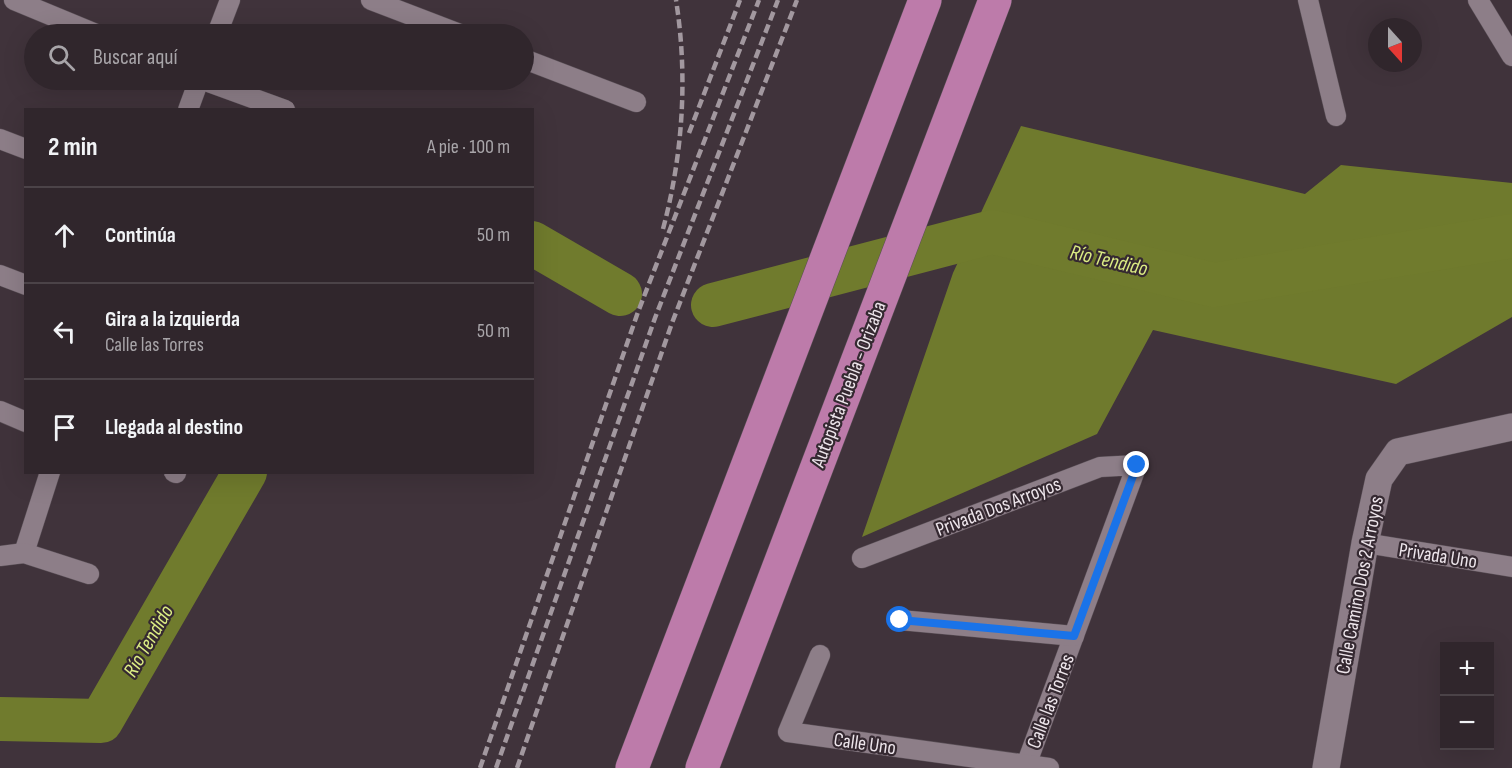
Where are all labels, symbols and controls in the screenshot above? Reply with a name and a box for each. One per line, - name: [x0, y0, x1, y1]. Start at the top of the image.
- north arrow: [1368, 18, 1422, 72]
- search box: [24, 24, 534, 90]
- icon: search: [45, 41, 78, 74]
- text: Buscar aquí: [93, 44, 178, 71]
- text: 2 min: [48, 132, 98, 163]
- text: A pie · 100 m: [427, 135, 510, 159]
- icon: ahead: [48, 219, 81, 252]
- text: Continúa: [105, 222, 176, 249]
- text: 50 m: [477, 223, 510, 247]
- water label: Río Tendido: [1068, 239, 1150, 282]
- street label: Autopista Puebla - Orizaba: [806, 298, 892, 472]
- text: Gira a la izquierda: [105, 306, 240, 333]
- icon: left: [48, 315, 81, 348]
- text: 50 m: [477, 319, 510, 343]
- text: Calle las Torres: [105, 333, 204, 357]
- icon: arrive: [48, 411, 81, 444]
- text: Llegada al destino: [105, 414, 243, 441]
- route end: [1123, 451, 1149, 477]
- street label: Privada Dos Arroyos: [932, 472, 1064, 542]
- street label: Calle Camino Dos 2 Arroyos: [1331, 494, 1389, 676]
- street label: Privada Uno: [1397, 538, 1479, 574]
- water label: Río Tendido: [118, 601, 179, 682]
- route start: [886, 606, 912, 632]
- map controls: [1440, 642, 1494, 750]
- button: +: [1440, 642, 1494, 696]
- street label: Calle las Torres: [1022, 651, 1080, 752]
- button: −: [1440, 696, 1494, 750]
- street label: Calle Uno: [832, 728, 897, 760]

